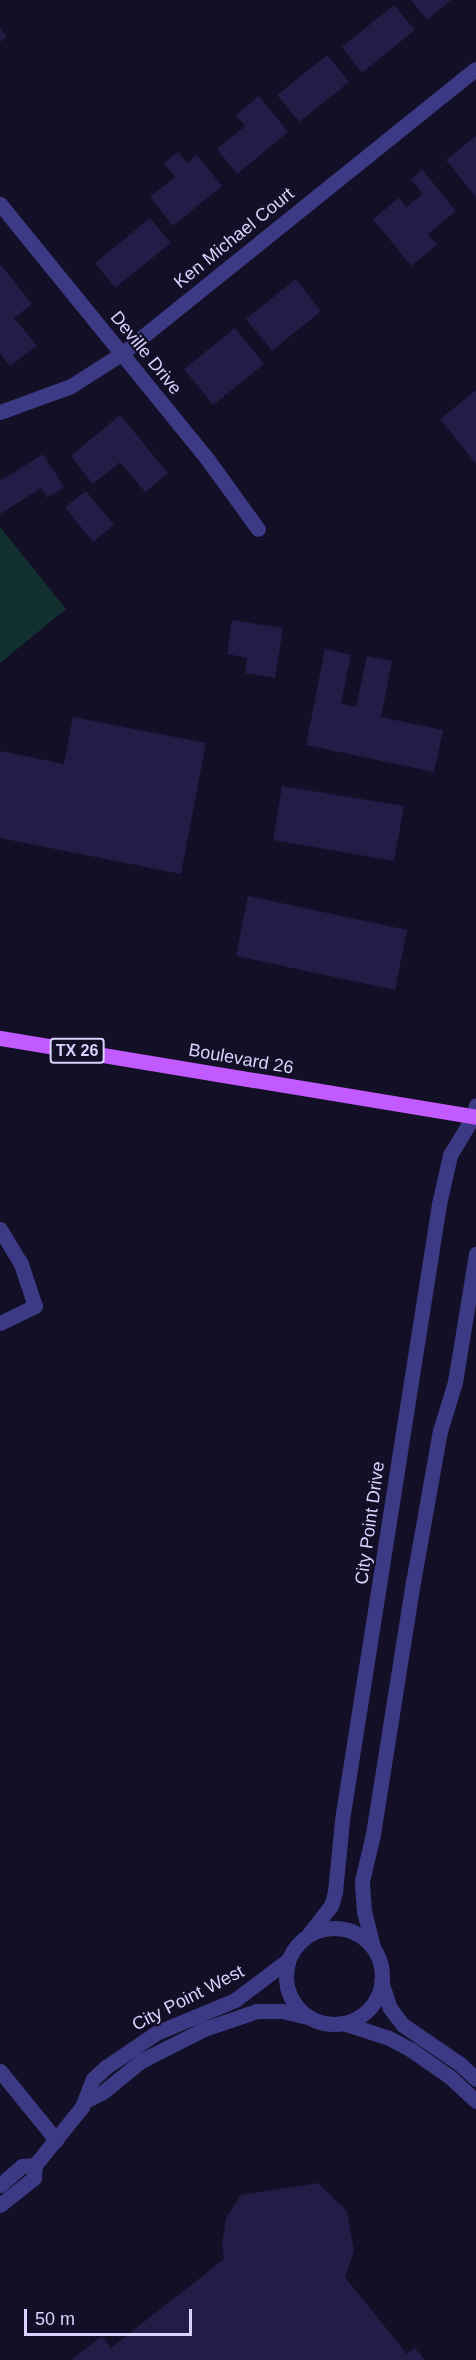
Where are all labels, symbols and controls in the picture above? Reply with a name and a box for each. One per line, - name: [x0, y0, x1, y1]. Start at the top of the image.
- street label: Ken Michael Court: [170, 183, 298, 293]
- street label: Deville Drive: [106, 307, 186, 399]
- road number: TX 26: [48, 1038, 106, 1064]
- street label: Boulevard 26: [187, 1039, 295, 1079]
- street label: City Point Drive: [351, 1460, 389, 1586]
- street label: City Point West: [128, 1961, 248, 2035]
- scale bar: [27, 2297, 195, 2335]
- text: 50 m: [35, 2309, 75, 2329]

